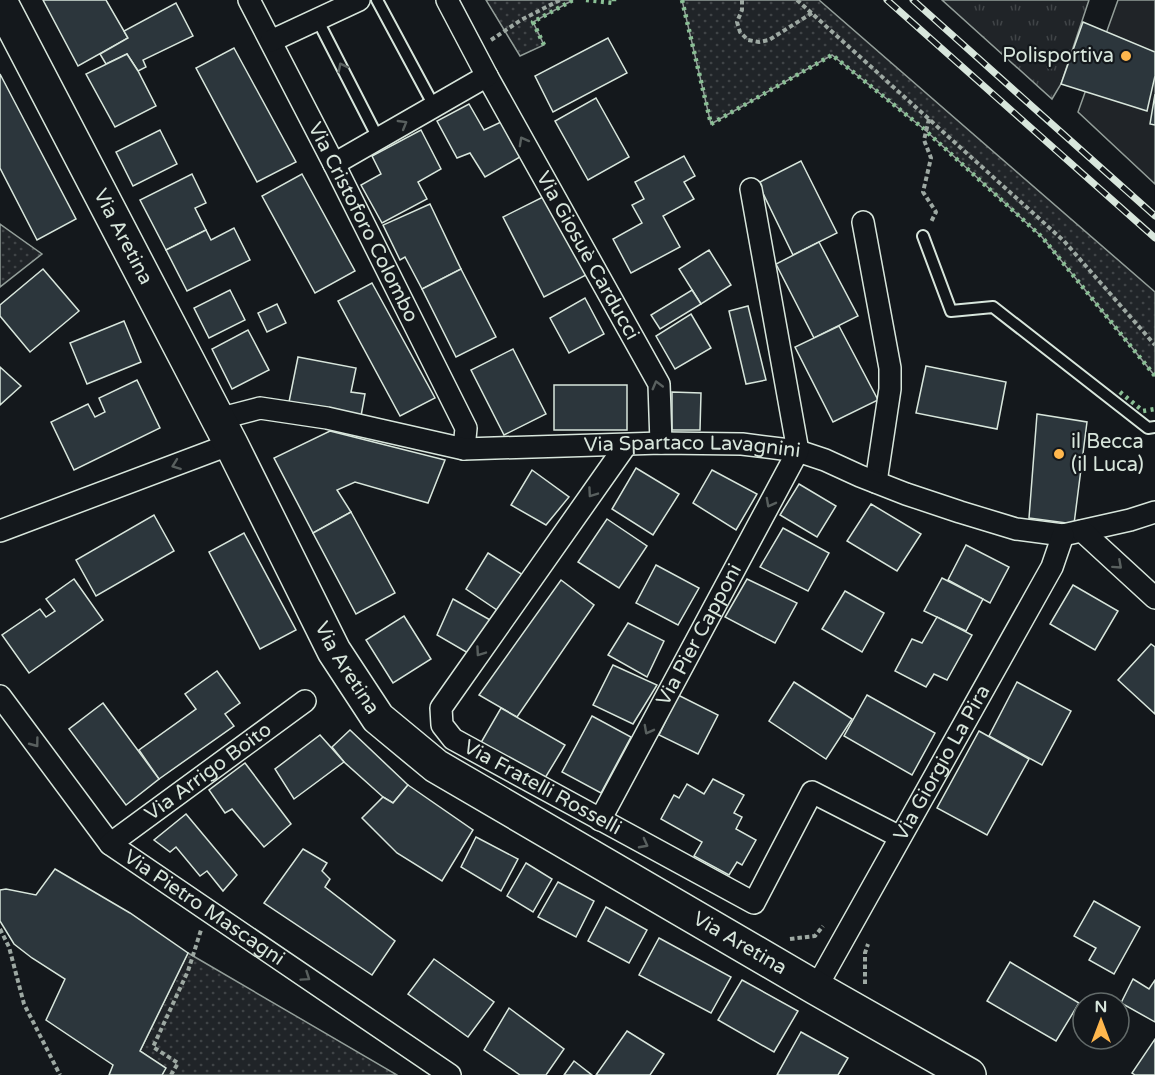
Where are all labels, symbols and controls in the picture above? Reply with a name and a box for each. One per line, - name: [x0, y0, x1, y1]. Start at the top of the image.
- place label: Polisportiva: [1002, 44, 1114, 68]
- marker: Polisportiva: [1119, 49, 1133, 63]
- one-way arrow: [338, 63, 349, 74]
- street label: Via Cristoforo Colombo: [303, 118, 423, 326]
- one-way arrow: [397, 120, 407, 131]
- one-way arrow: [519, 137, 530, 147]
- street label: Via Giosuè Carducci: [531, 167, 644, 344]
- street label: Via Aretina: [88, 185, 158, 289]
- one-way arrow: [651, 380, 664, 390]
- place label: il Becca (il Luca): [1071, 430, 1144, 477]
- street label: Via Spartaco Lavagnini: [583, 431, 802, 463]
- marker: il Becca (il Luca): [1052, 447, 1066, 461]
- one-way arrow: [172, 458, 183, 470]
- one-way arrow: [588, 486, 599, 497]
- one-way arrow: [766, 496, 777, 507]
- one-way arrow: [1112, 558, 1122, 569]
- street label: Via Pier Capponi: [652, 560, 747, 710]
- street label: Via Aretina: [309, 618, 384, 719]
- one-way arrow: [476, 645, 487, 656]
- street label: Via Giorgio La Pira: [889, 681, 995, 845]
- street label: Via Arrigo Boito: [140, 718, 276, 826]
- one-way arrow: [644, 724, 655, 734]
- street label: Via Fratelli Rosselli: [459, 735, 625, 840]
- one-way arrow: [28, 737, 39, 748]
- one-way arrow: [638, 837, 649, 848]
- street label: Via Pietro Mascagni: [119, 845, 289, 971]
- street label: Via Aretina: [688, 907, 791, 980]
- one-way arrow: [300, 970, 311, 981]
- north arrow: [1071, 991, 1131, 1051]
- text: N: [1095, 997, 1107, 1017]

